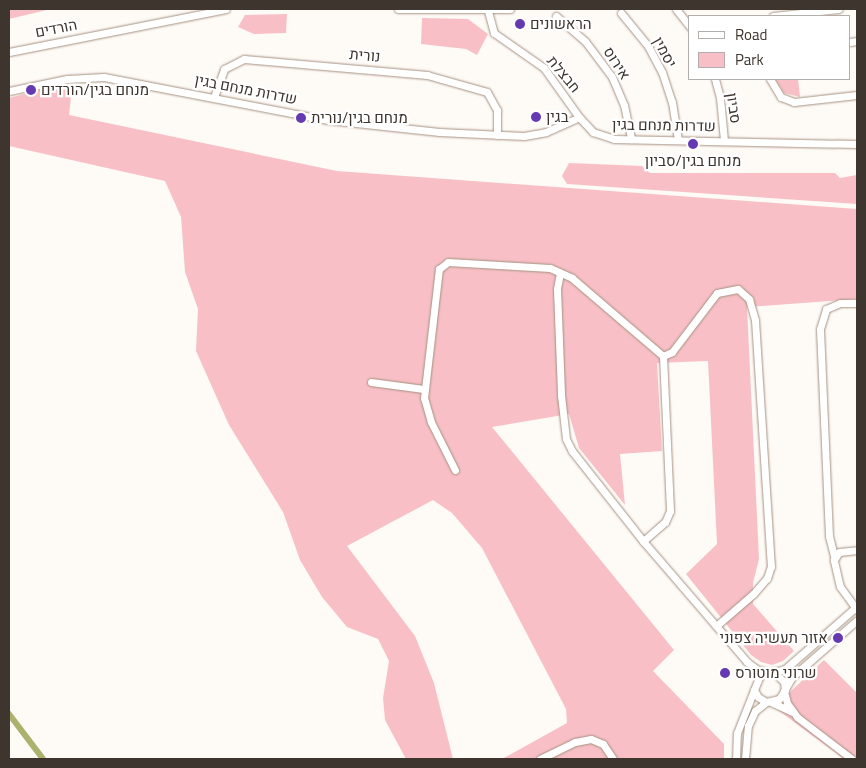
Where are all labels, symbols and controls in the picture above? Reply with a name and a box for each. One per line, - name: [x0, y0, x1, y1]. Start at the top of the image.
- street label: הורדים: [33, 15, 79, 41]
- place label: הראשונים: [530, 15, 592, 33]
- legend: [688, 15, 851, 80]
- marker: הראשונים: [514, 18, 526, 30]
- text: Road: [735, 23, 767, 46]
- street label: יסמין: [649, 33, 681, 71]
- street label: אירוס: [600, 43, 634, 83]
- street label: נורית: [349, 45, 381, 65]
- text: Park: [735, 48, 764, 71]
- street label: חבצלת: [544, 52, 584, 96]
- street label: שדרות מנחם בגין: [193, 70, 299, 108]
- place label: מנחם בגין/הורדים: [41, 81, 149, 99]
- marker: מנחם בגין/הורדים: [25, 84, 37, 96]
- street label: סביון: [723, 92, 745, 124]
- place label: בגין: [546, 108, 569, 126]
- place label: מנחם בגין/נורית: [311, 109, 408, 127]
- marker: בגין: [530, 111, 542, 123]
- marker: מנחם בגין/נורית: [295, 112, 307, 124]
- street label: שדרות מנחם בגין: [612, 115, 716, 135]
- marker: מנחם בגין/סביון: [687, 138, 699, 150]
- place label: מנחם בגין/סביון: [645, 152, 741, 170]
- place label: אזור תעשיה צפוני: [719, 629, 828, 647]
- marker: אזור תעשיה צפוני: [832, 632, 844, 644]
- place label: שרוני מוטורס: [735, 664, 816, 682]
- marker: שרוני מוטורס: [719, 667, 731, 679]

